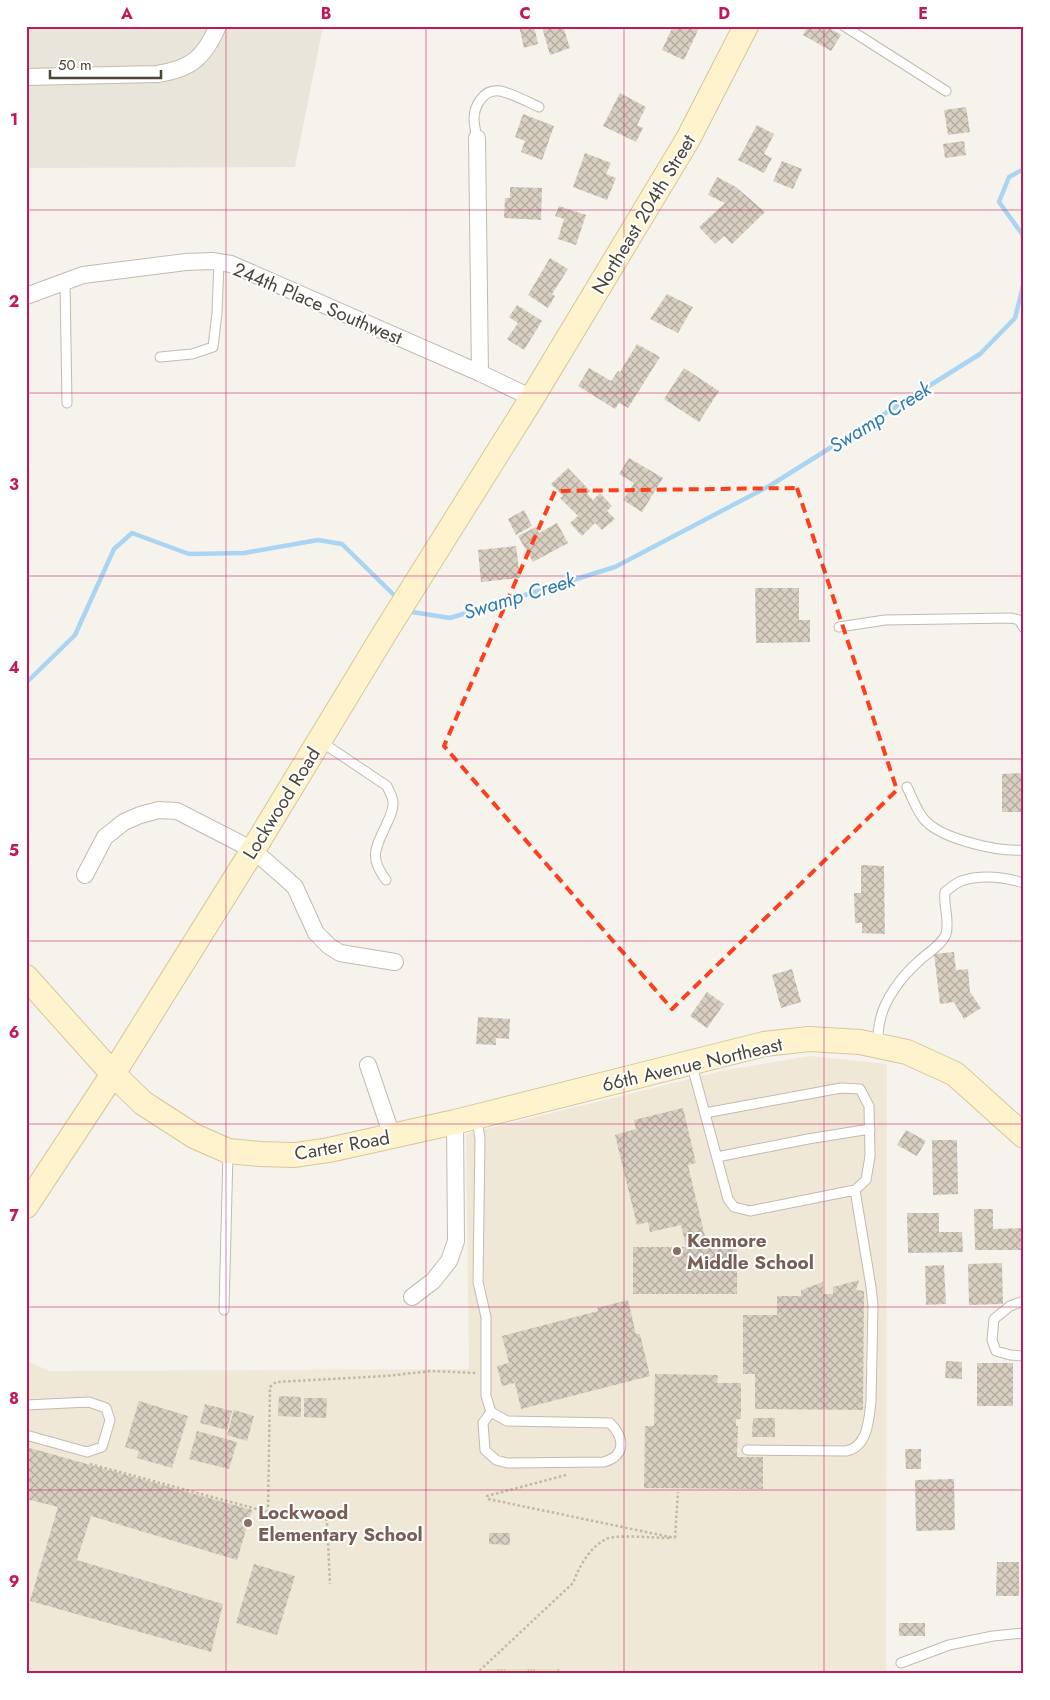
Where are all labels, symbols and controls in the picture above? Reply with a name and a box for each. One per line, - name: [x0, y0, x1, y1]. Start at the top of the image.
- text: A: [120, 2, 133, 25]
- text: B: [321, 2, 331, 25]
- text: C: [519, 2, 531, 25]
- text: D: [718, 2, 730, 25]
- text: E: [918, 2, 928, 25]
- scale bar: [50, 48, 161, 80]
- text: 50 m: [58, 54, 92, 76]
- text: 1: [10, 108, 18, 131]
- street label: Northeast 204th Street: [585, 129, 702, 299]
- street label: 244th Place Southwest: [229, 256, 407, 352]
- text: 2: [9, 290, 19, 313]
- water label: Swamp Creek: [824, 374, 938, 460]
- text: 3: [9, 473, 19, 496]
- water label: Swamp Creek: [460, 565, 580, 627]
- text: 4: [8, 656, 20, 679]
- street label: Lockwood Road: [236, 742, 327, 865]
- text: 5: [9, 839, 19, 862]
- text: 6: [9, 1021, 19, 1044]
- street label: 66th Avenue Northeast: [599, 1031, 785, 1098]
- street label: Carter Road: [292, 1124, 392, 1167]
- text: 7: [9, 1204, 19, 1227]
- place label: Kenmore Middle School: [687, 1227, 814, 1276]
- marker: Kenmore Middle School: [671, 1245, 683, 1257]
- text: 8: [9, 1387, 19, 1410]
- place label: Lockwood Elementary School: [258, 1499, 423, 1548]
- marker: Lockwood Elementary School: [242, 1517, 254, 1529]
- text: 9: [9, 1570, 19, 1593]

